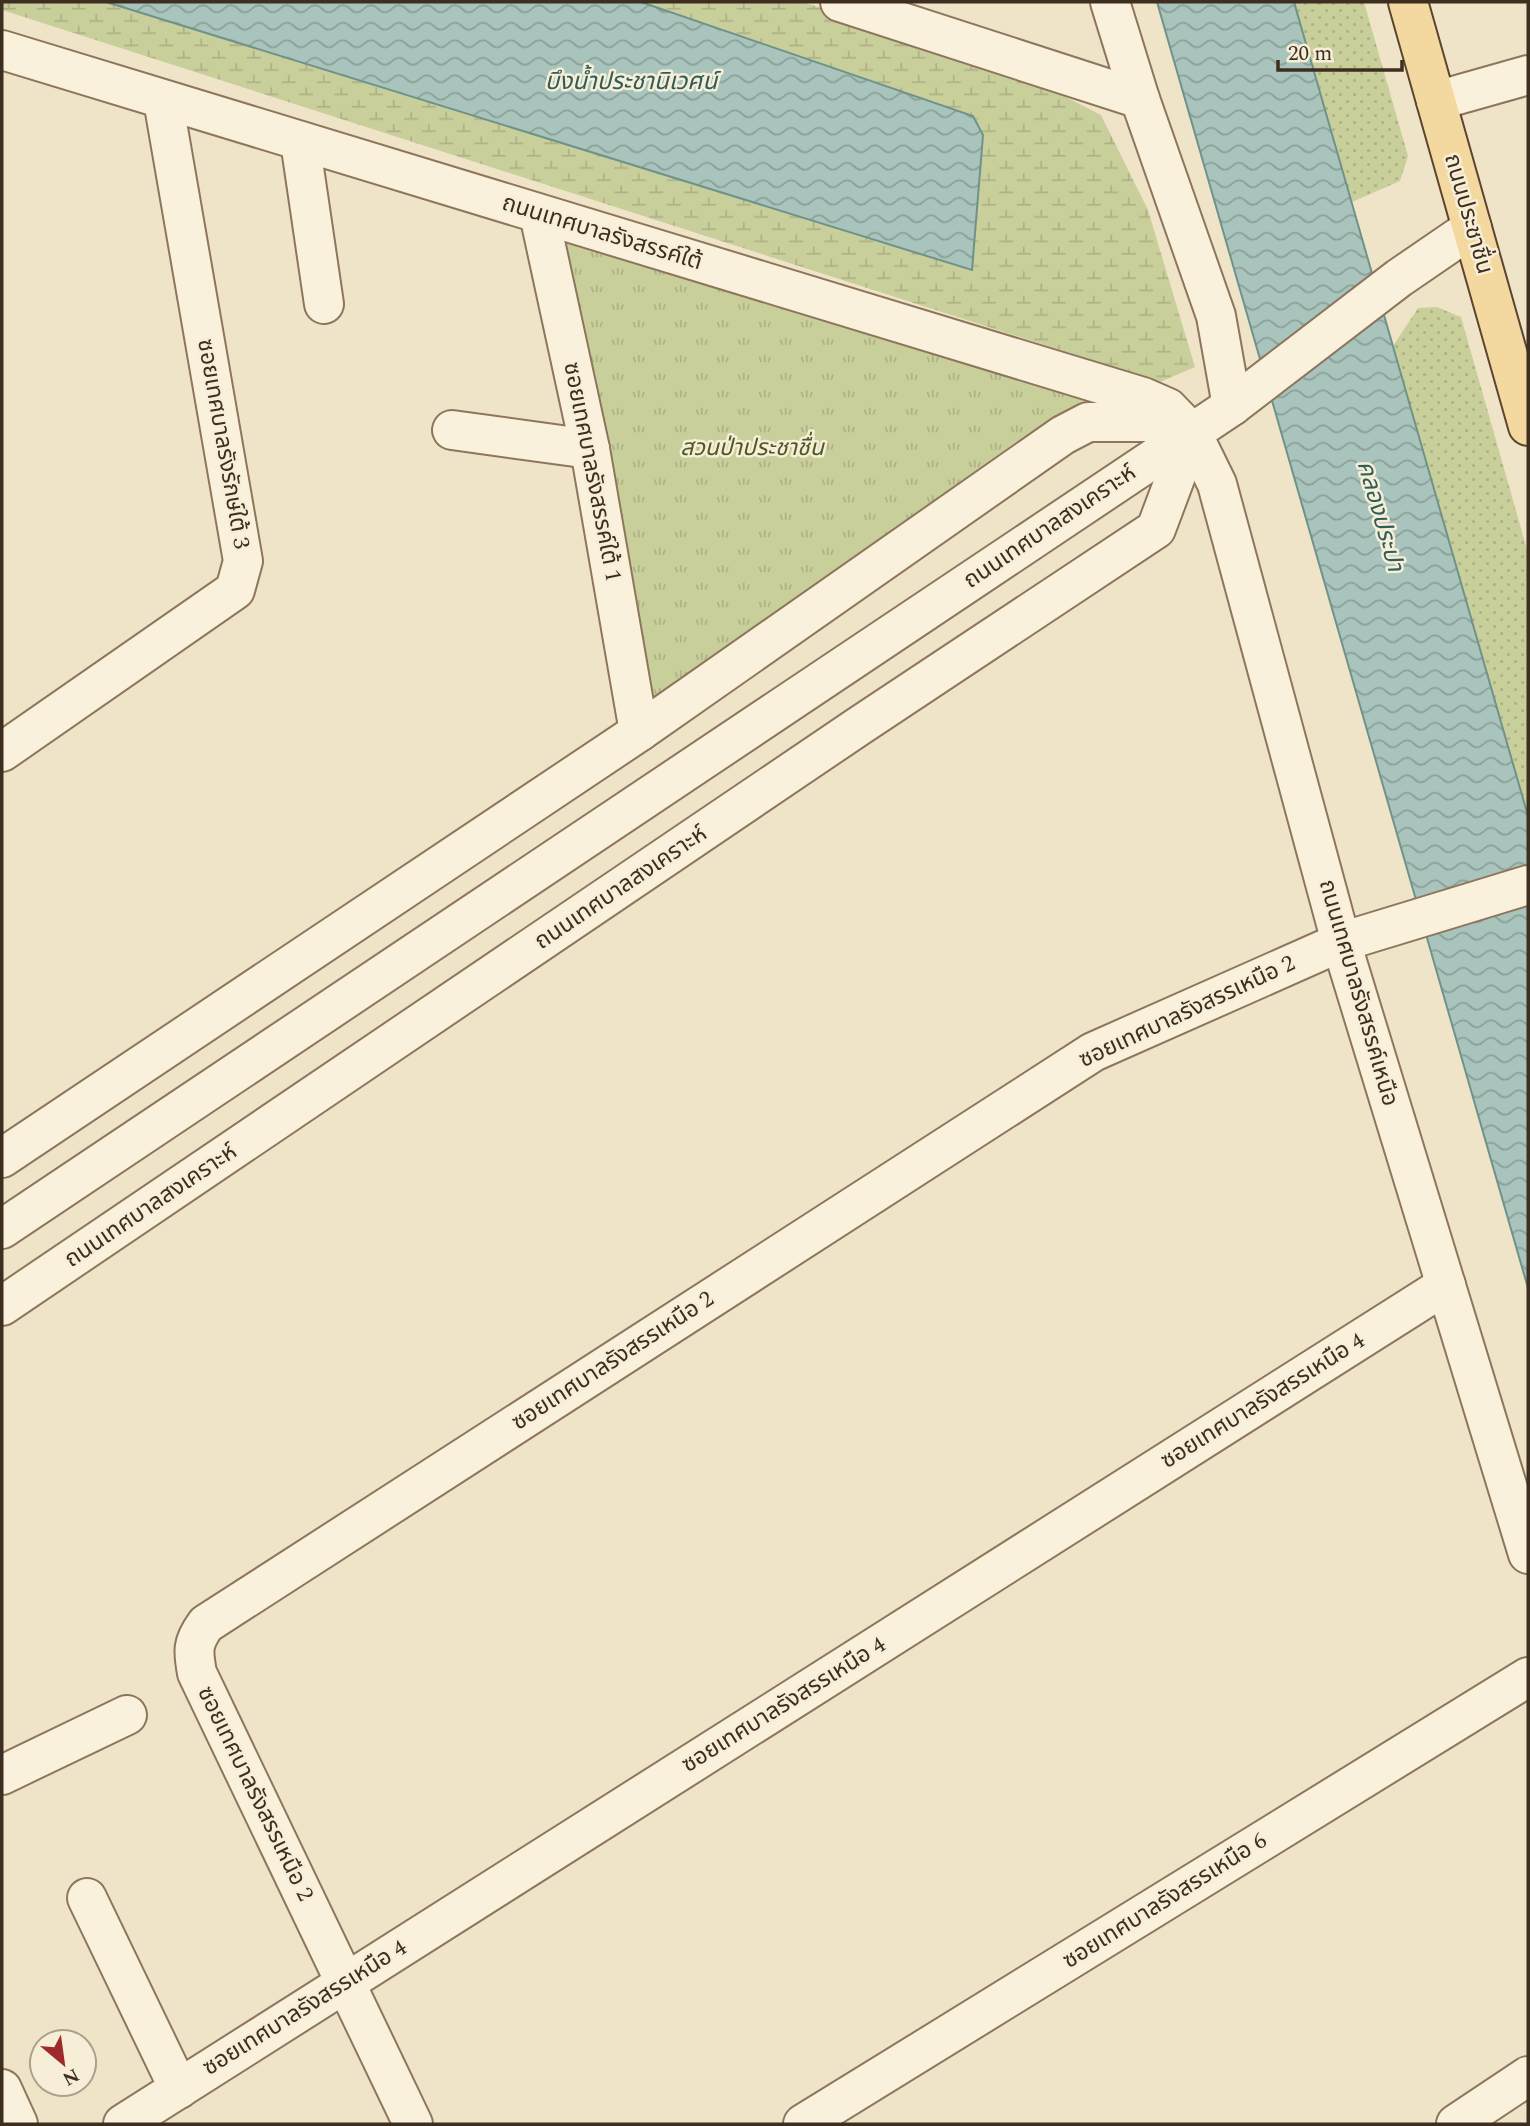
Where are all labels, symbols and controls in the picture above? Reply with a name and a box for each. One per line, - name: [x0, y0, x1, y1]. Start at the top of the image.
- scale bar: [1278, 28, 1402, 72]
- text: 20 m: [1288, 38, 1332, 70]
- water label: บึงน้ำประชานิเวศน์: [545, 64, 721, 100]
- street label: ถนนประชาชื่น: [1434, 150, 1502, 278]
- street label: ถนนเทศบาลรังสรรค์ใต้: [497, 186, 707, 280]
- street label: ซอยเทศบาลรังรักษ์ใต้ 3: [187, 336, 259, 552]
- street label: ซอยเทศบาลรังสรรค์ใต้ 1: [554, 359, 630, 585]
- park label: สวนป่าประชาชื่น: [680, 431, 826, 466]
- street label: ถนนเทศบาลสงเคราะห์: [957, 456, 1144, 598]
- water label: คลองประปา: [1347, 456, 1413, 577]
- street label: ถนนเทศบาลสงเคราะห์: [528, 817, 715, 959]
- street label: ถนนเทศบาลรังสรรค์เหนือ: [1309, 875, 1407, 1111]
- street label: ซอยเทศบาลรังสรรเหนือ 2: [1073, 946, 1301, 1078]
- street label: ถนนเทศบาลสงเคราะห์: [58, 1135, 245, 1277]
- street label: ซอยเทศบาลรังสรรเหนือ 2: [505, 1282, 721, 1440]
- street label: ซอยเทศบาลรังสรรเหนือ 4: [1154, 1324, 1372, 1478]
- street label: ซอยเทศบาลรังสรรเหนือ 4: [675, 1628, 893, 1782]
- street label: ซอยเทศบาลรังสรรเหนือ 2: [188, 1681, 322, 1907]
- street label: ซอยเทศบาลรังสรรเหนือ 6: [1056, 1824, 1274, 1978]
- street label: ซอยเทศบาลรังสรรเหนือ 4: [196, 1931, 414, 2085]
- north arrow: [28, 2028, 98, 2098]
- text: N: [57, 2060, 84, 2093]

